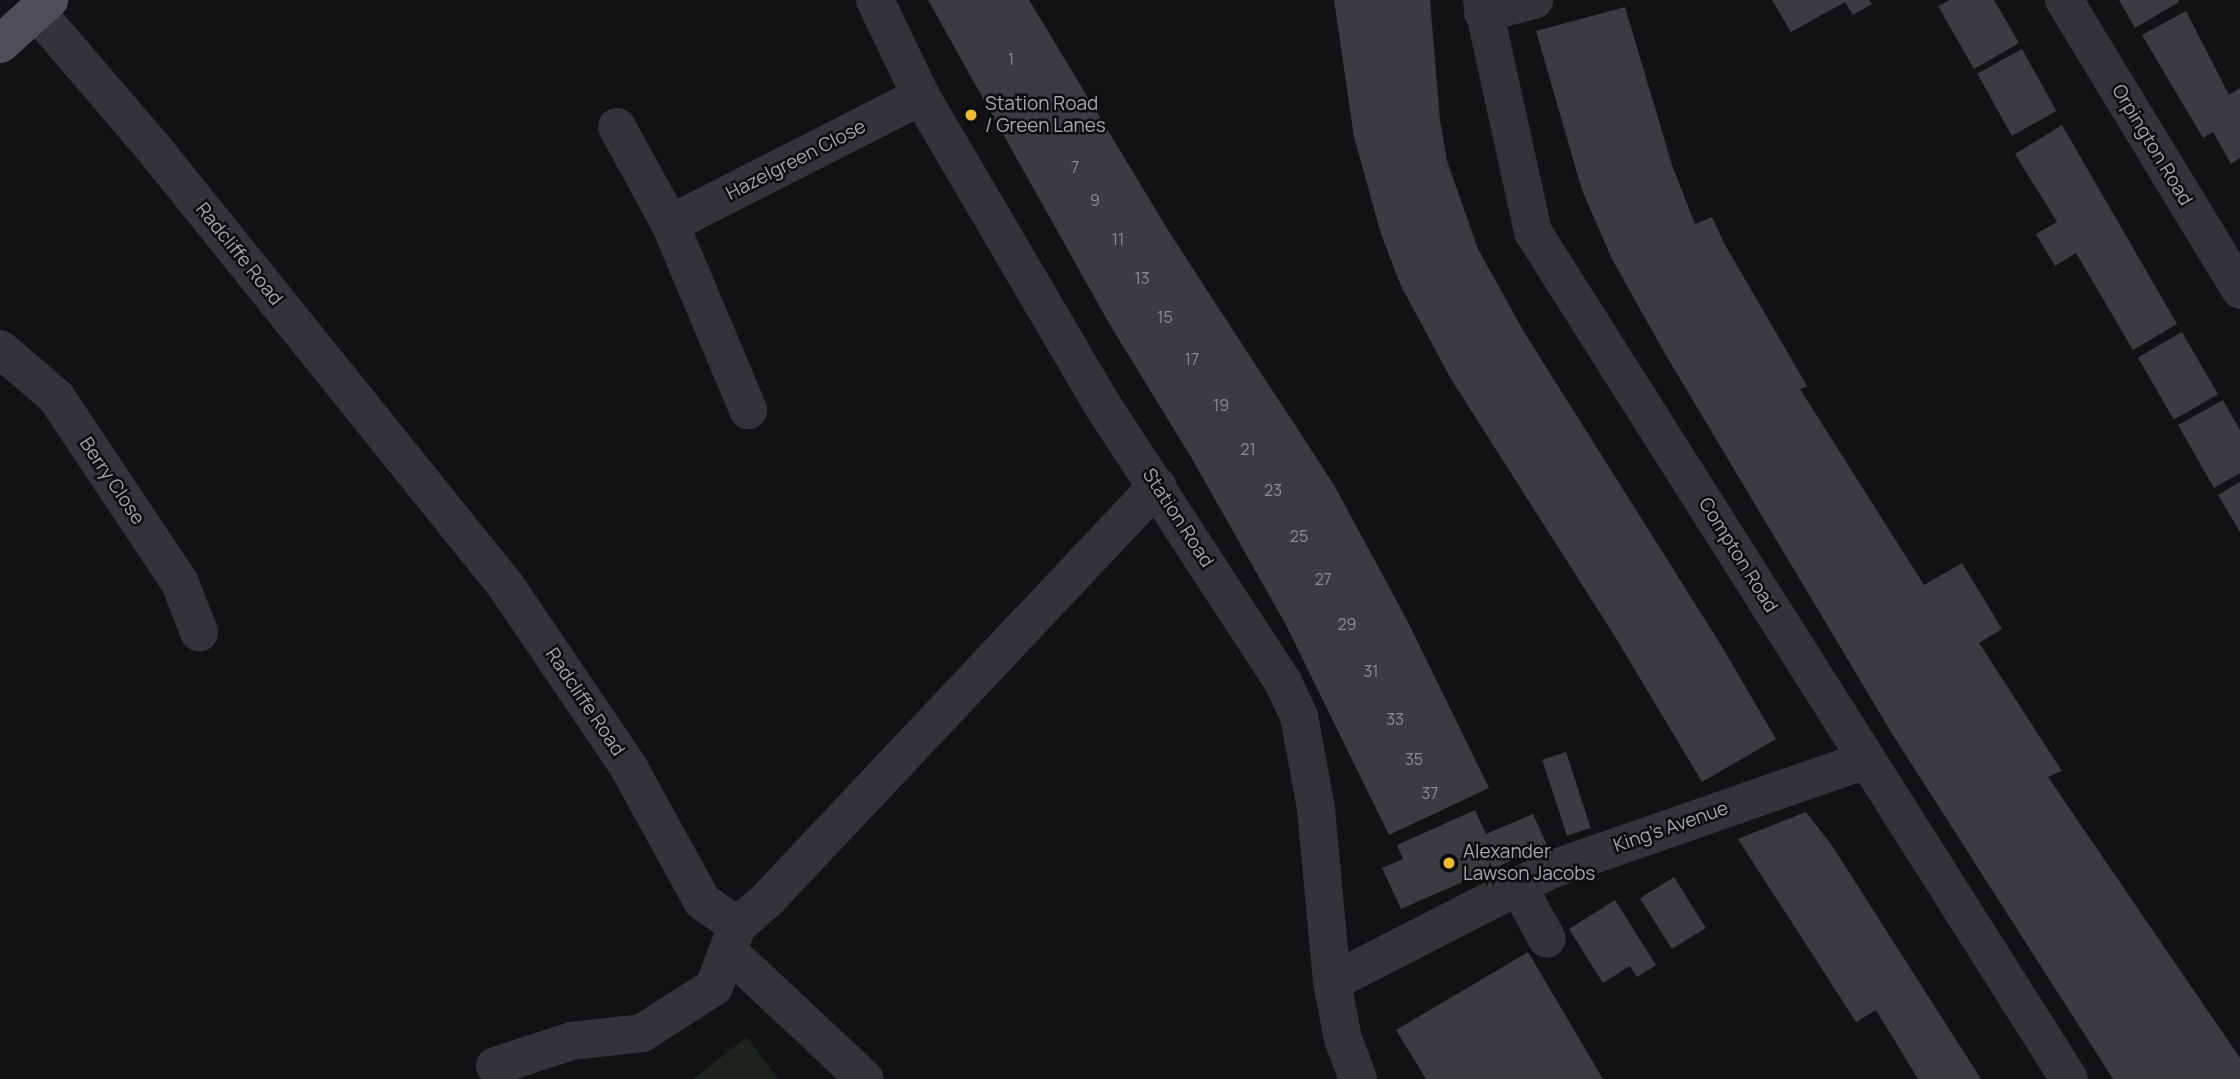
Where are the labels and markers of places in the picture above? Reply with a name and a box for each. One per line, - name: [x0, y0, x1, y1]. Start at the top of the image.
- place label: Station Road / Green Lanes: [985, 93, 1106, 137]
- marker: Station Road / Green Lanes: [963, 107, 979, 123]
- place label: Alexander Lawson Jacobs: [1463, 841, 1595, 885]
- marker: Alexander Lawson Jacobs: [1441, 855, 1457, 871]

